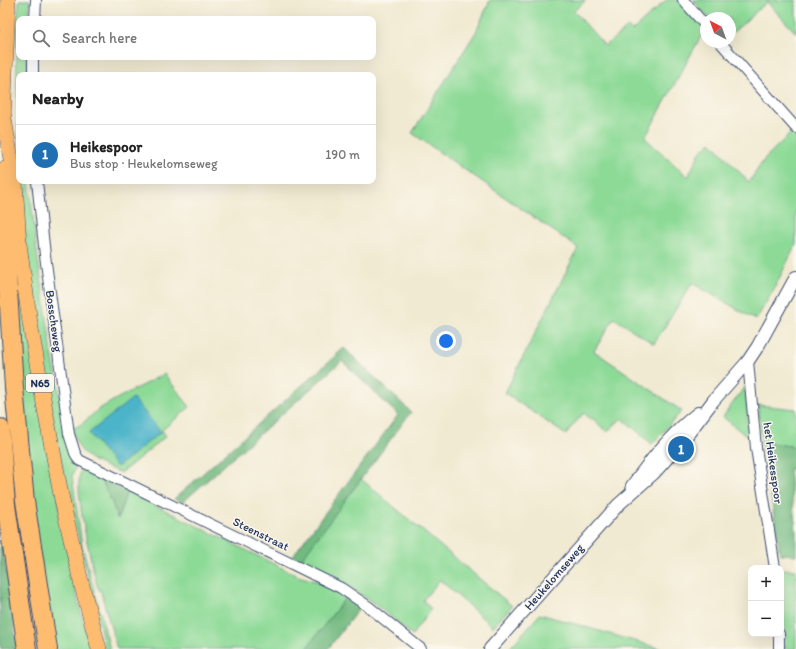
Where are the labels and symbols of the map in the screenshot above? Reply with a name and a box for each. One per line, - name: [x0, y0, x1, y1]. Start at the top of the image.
- north arrow: [700, 12, 736, 48]
- street label: Bosscheweg: [43, 289, 65, 354]
- your location: [436, 331, 456, 351]
- road number: N65: [26, 374, 54, 392]
- street label: het Heikesspoor: [760, 421, 786, 505]
- pin: 1: [668, 434, 694, 464]
- street label: Steenstraat: [231, 514, 292, 554]
- street label: Heukelomseweg: [521, 540, 587, 613]

